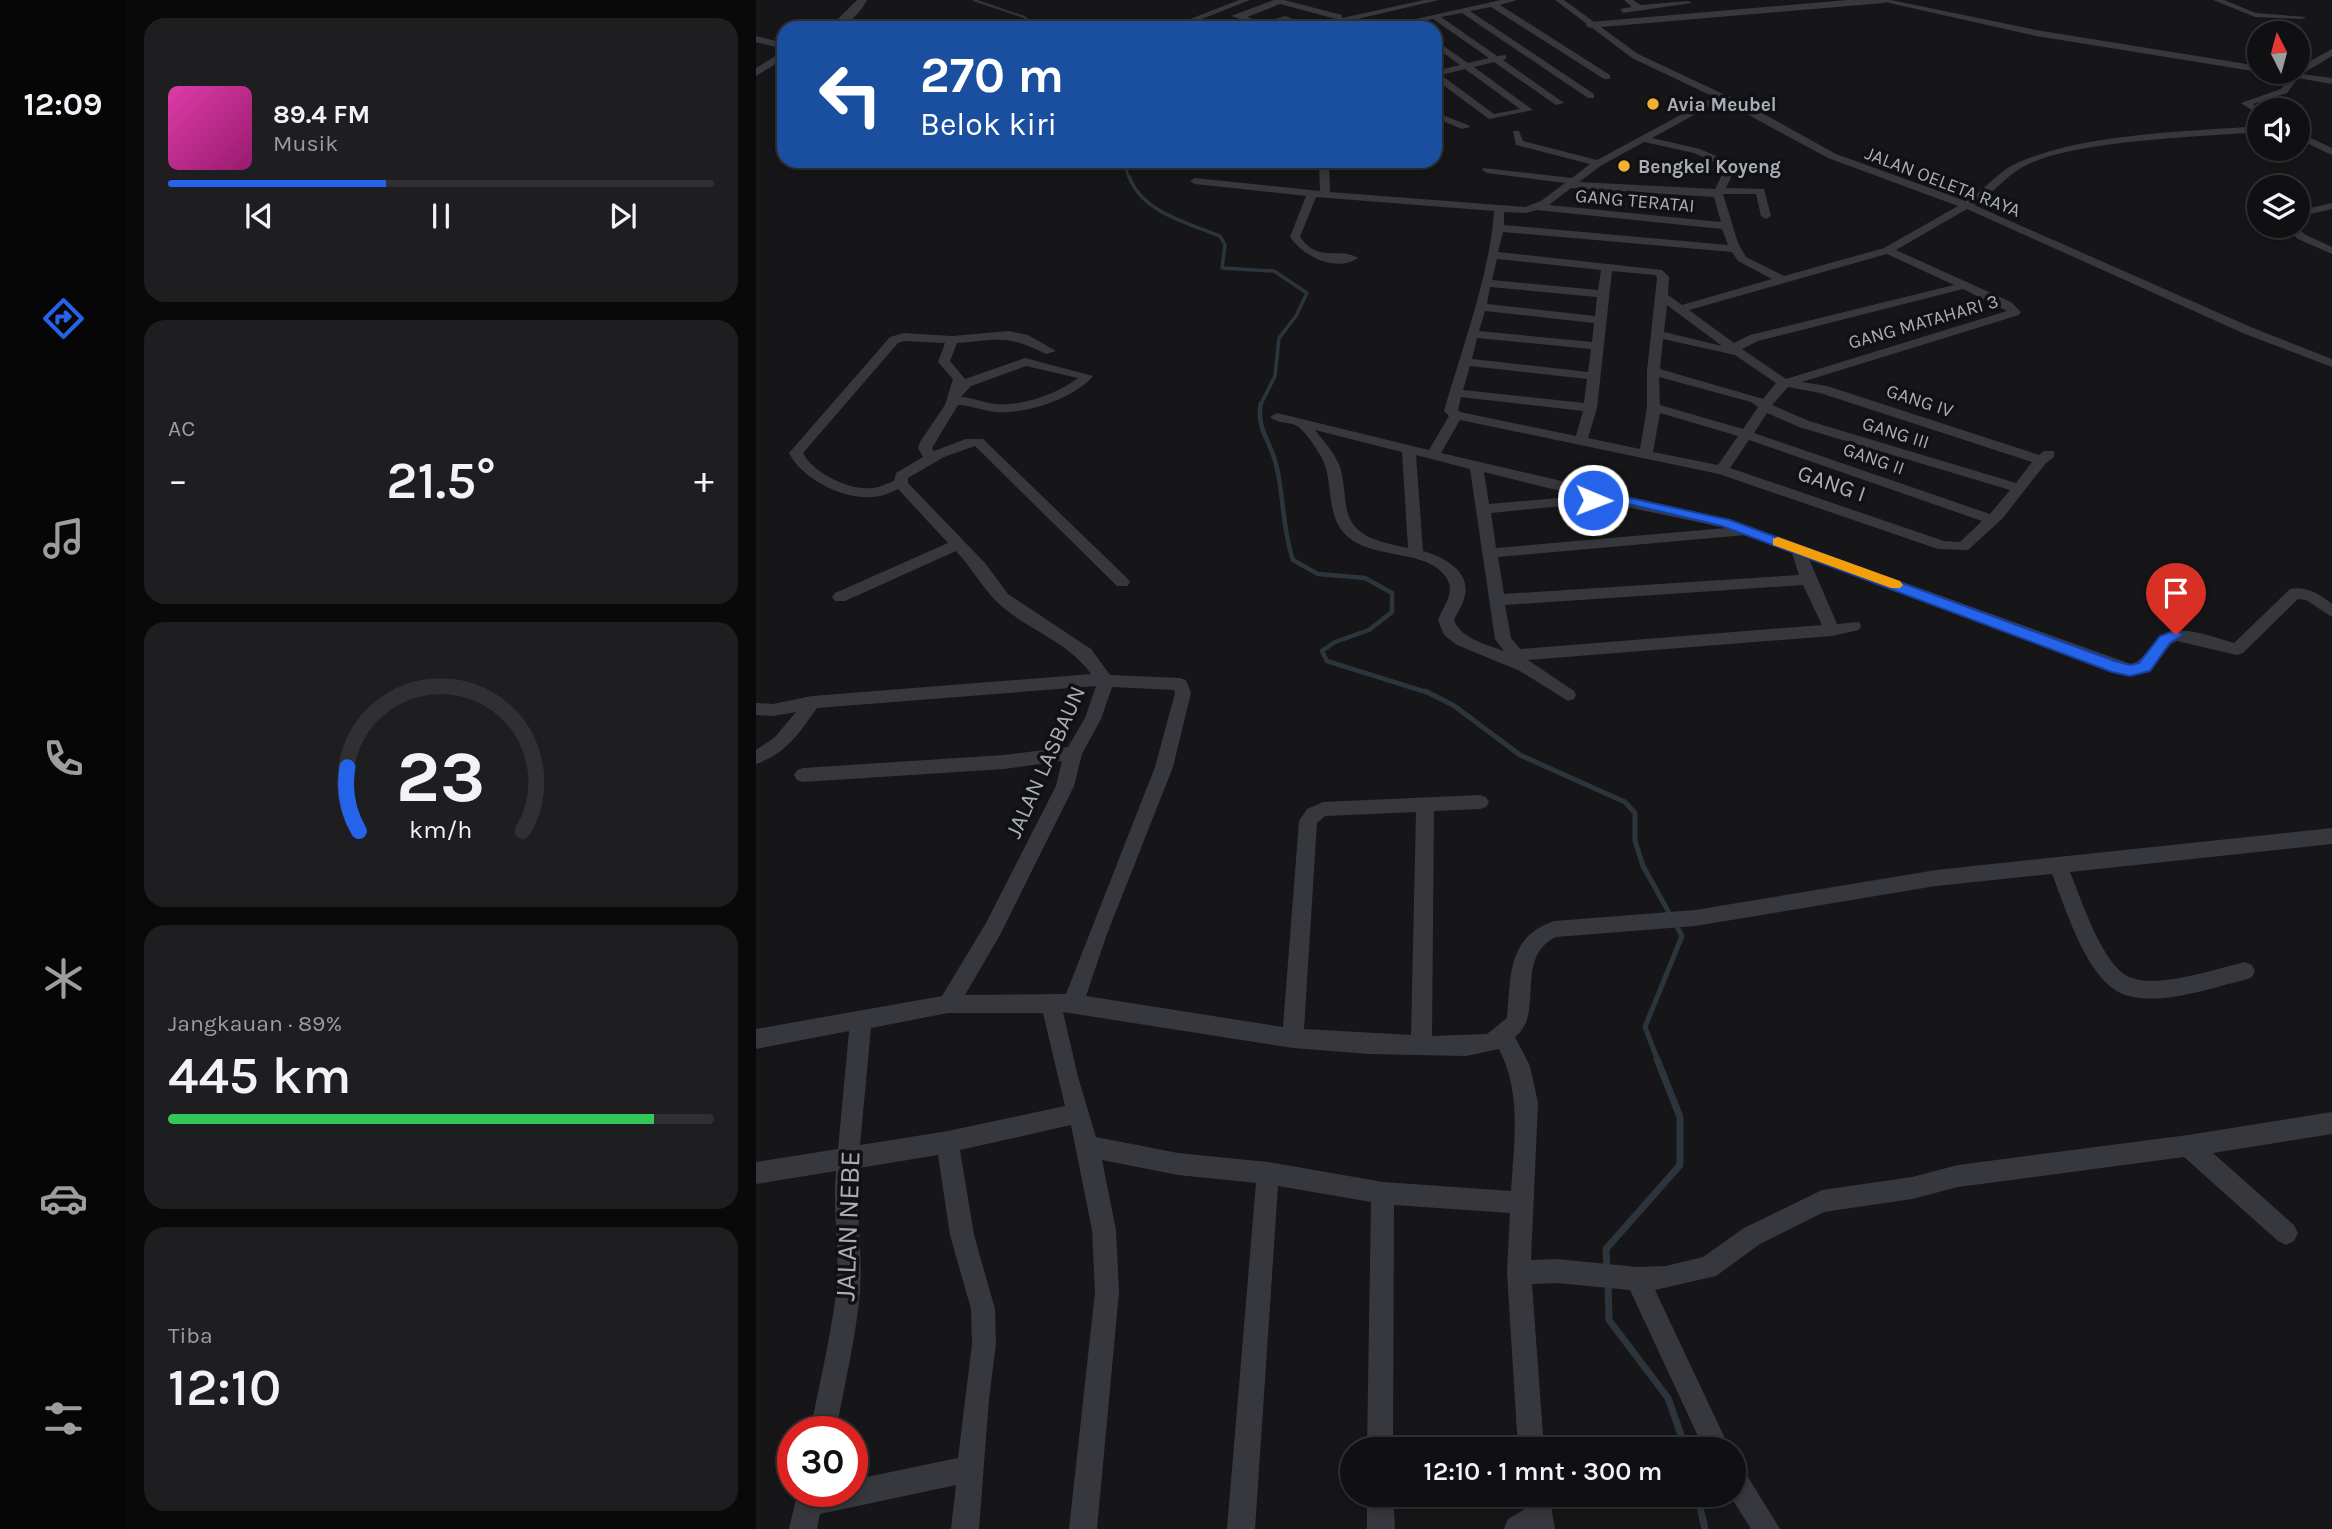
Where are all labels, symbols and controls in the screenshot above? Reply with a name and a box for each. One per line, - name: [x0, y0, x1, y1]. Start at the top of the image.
- north arrow: [2247, 21, 2310, 84]
- map controls: [2247, 21, 2310, 238]
- text: 270 m: [920, 47, 1064, 104]
- icon: left: [805, 49, 896, 140]
- text: 12:09: [23, 86, 103, 123]
- place label: Avia Meubel: [1667, 94, 1777, 116]
- marker: Avia Meubel: [1645, 96, 1661, 112]
- button: sound: [2247, 98, 2310, 161]
- text: 89.4 FM: [273, 99, 370, 130]
- text: Belok kiri: [920, 106, 1057, 143]
- text: Musik: [273, 130, 338, 157]
- street label: JALAN OELETA RAYA: [1862, 142, 2024, 222]
- place label: Bengkel Koyeng: [1638, 156, 1781, 178]
- marker: Bengkel Koyeng: [1616, 158, 1632, 174]
- button: layers: [2247, 175, 2310, 238]
- street label: GANG TERATAI: [1574, 185, 1696, 217]
- icon: previous: [240, 197, 278, 235]
- icon: pause: [422, 197, 460, 235]
- icon: next: [604, 197, 642, 235]
- street label: GANG MATAHARI 3: [1846, 290, 2001, 354]
- icon: directions: [39, 294, 88, 343]
- street label: GANG IV: [1884, 380, 1956, 422]
- street label: GANG III: [1860, 412, 1932, 454]
- text: AC: [168, 415, 195, 442]
- street label: GANG II: [1840, 438, 1907, 480]
- text: 21.5°: [386, 450, 496, 511]
- text: −: [168, 458, 188, 503]
- text: +: [694, 458, 714, 503]
- street label: GANG I: [1794, 459, 1870, 508]
- position arrow: [1556, 463, 1630, 537]
- icon: music: [39, 514, 88, 563]
- pin: [2146, 563, 2206, 635]
- icon: arrive: [2157, 574, 2195, 612]
- street label: JALAN LASBAUN: [1000, 682, 1091, 843]
- icon: phone: [39, 734, 88, 783]
- text: 23: [396, 734, 486, 819]
- text: km/h: [409, 814, 473, 843]
- icon: climate: [39, 954, 88, 1003]
- text: Jangkauan · 89%: [168, 1010, 342, 1037]
- text: 445 km: [168, 1045, 351, 1106]
- street label: JALAN NEBE: [828, 1150, 867, 1302]
- icon: car: [39, 1174, 88, 1223]
- text: Tiba: [168, 1322, 213, 1349]
- text: 12:10: [168, 1357, 281, 1418]
- icon: filters: [39, 1394, 88, 1443]
- speed limit sign: 30: [777, 1416, 868, 1507]
- text: 12:10 · 1 mnt · 300 m: [1424, 1456, 1662, 1487]

